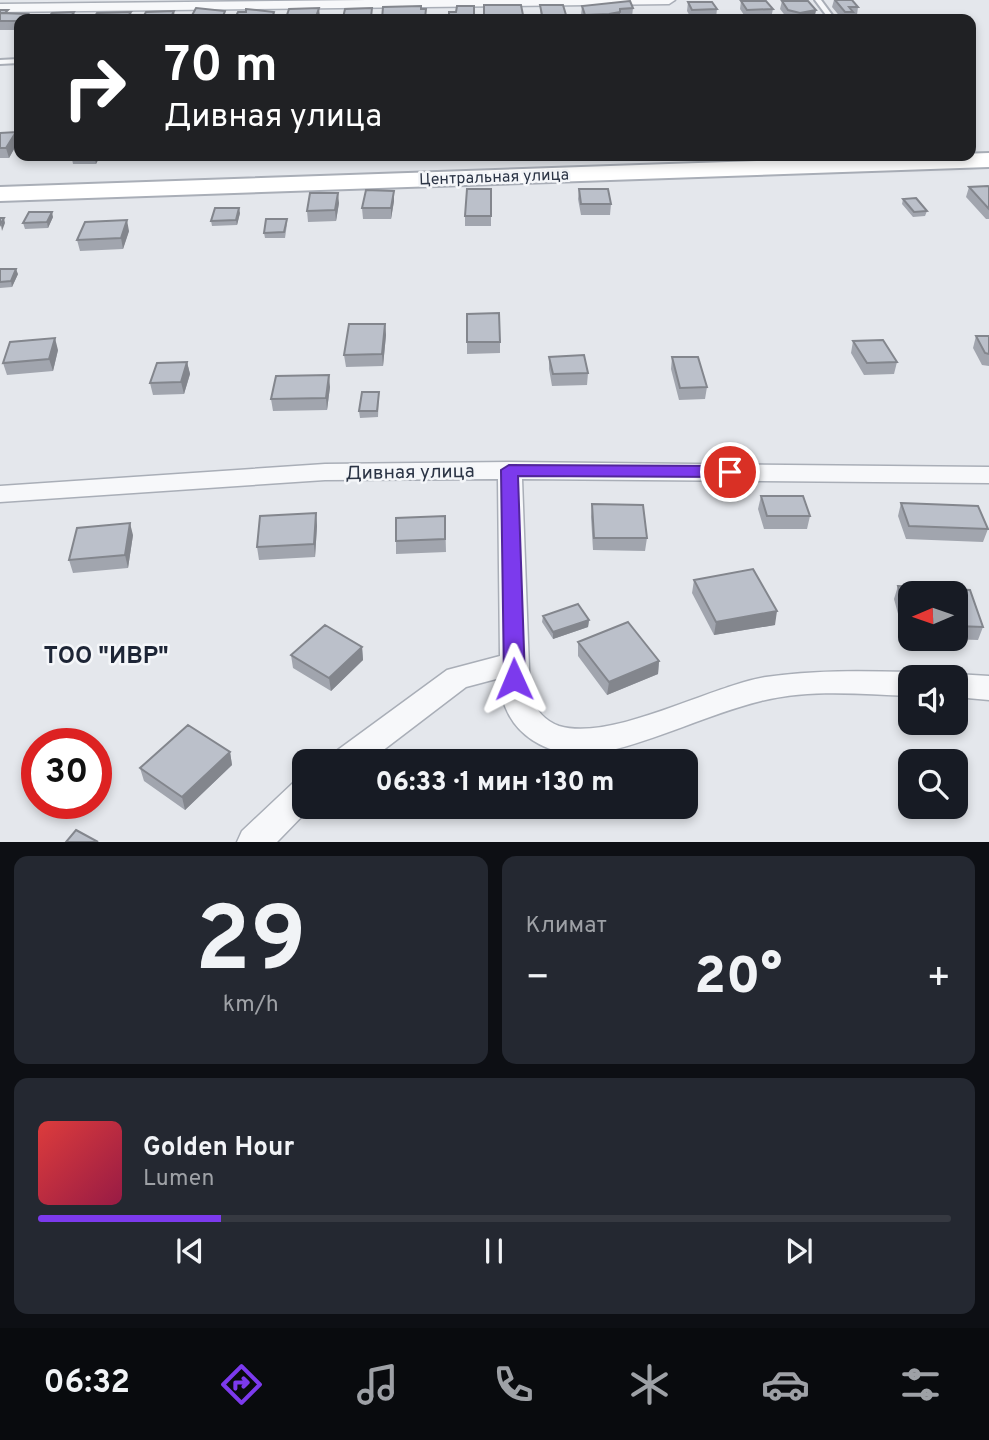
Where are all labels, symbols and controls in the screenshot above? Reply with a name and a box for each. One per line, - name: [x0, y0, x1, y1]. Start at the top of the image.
- text: 70 m: [164, 37, 278, 99]
- icon: right: [49, 42, 140, 133]
- text: Дивная улица: [164, 98, 382, 138]
- street label: Центральная улица: [419, 165, 569, 191]
- pin: [700, 442, 760, 502]
- icon: arrive: [711, 453, 749, 491]
- street label: Дивная улица: [345, 460, 475, 486]
- north arrow: [898, 581, 968, 651]
- map controls: [898, 581, 968, 819]
- district label: ТОО "ИВР": [43, 642, 169, 672]
- position arrow: [477, 642, 551, 716]
- button: sound: [898, 665, 968, 735]
- speed limit sign: 30: [21, 728, 112, 819]
- button: search: [898, 749, 968, 819]
- text: 06:33 · 1 мин · 130 m: [376, 767, 614, 800]
- text: 29: [195, 888, 307, 1003]
- text: Климат: [526, 912, 607, 941]
- text: 20°: [694, 946, 782, 1012]
- text: −: [526, 955, 550, 1004]
- text: +: [926, 955, 951, 1004]
- text: km/h: [223, 991, 279, 1020]
- text: Golden Hour: [143, 1132, 294, 1165]
- text: Lumen: [143, 1165, 214, 1194]
- icon: previous: [171, 1232, 209, 1270]
- icon: pause: [475, 1232, 513, 1270]
- icon: next: [780, 1232, 818, 1270]
- icon: directions: [217, 1360, 266, 1409]
- icon: music: [353, 1360, 402, 1409]
- icon: phone: [489, 1360, 538, 1409]
- icon: climate: [625, 1360, 674, 1409]
- icon: car: [761, 1360, 810, 1409]
- icon: filters: [896, 1360, 945, 1409]
- text: 06:32: [43, 1364, 130, 1404]

